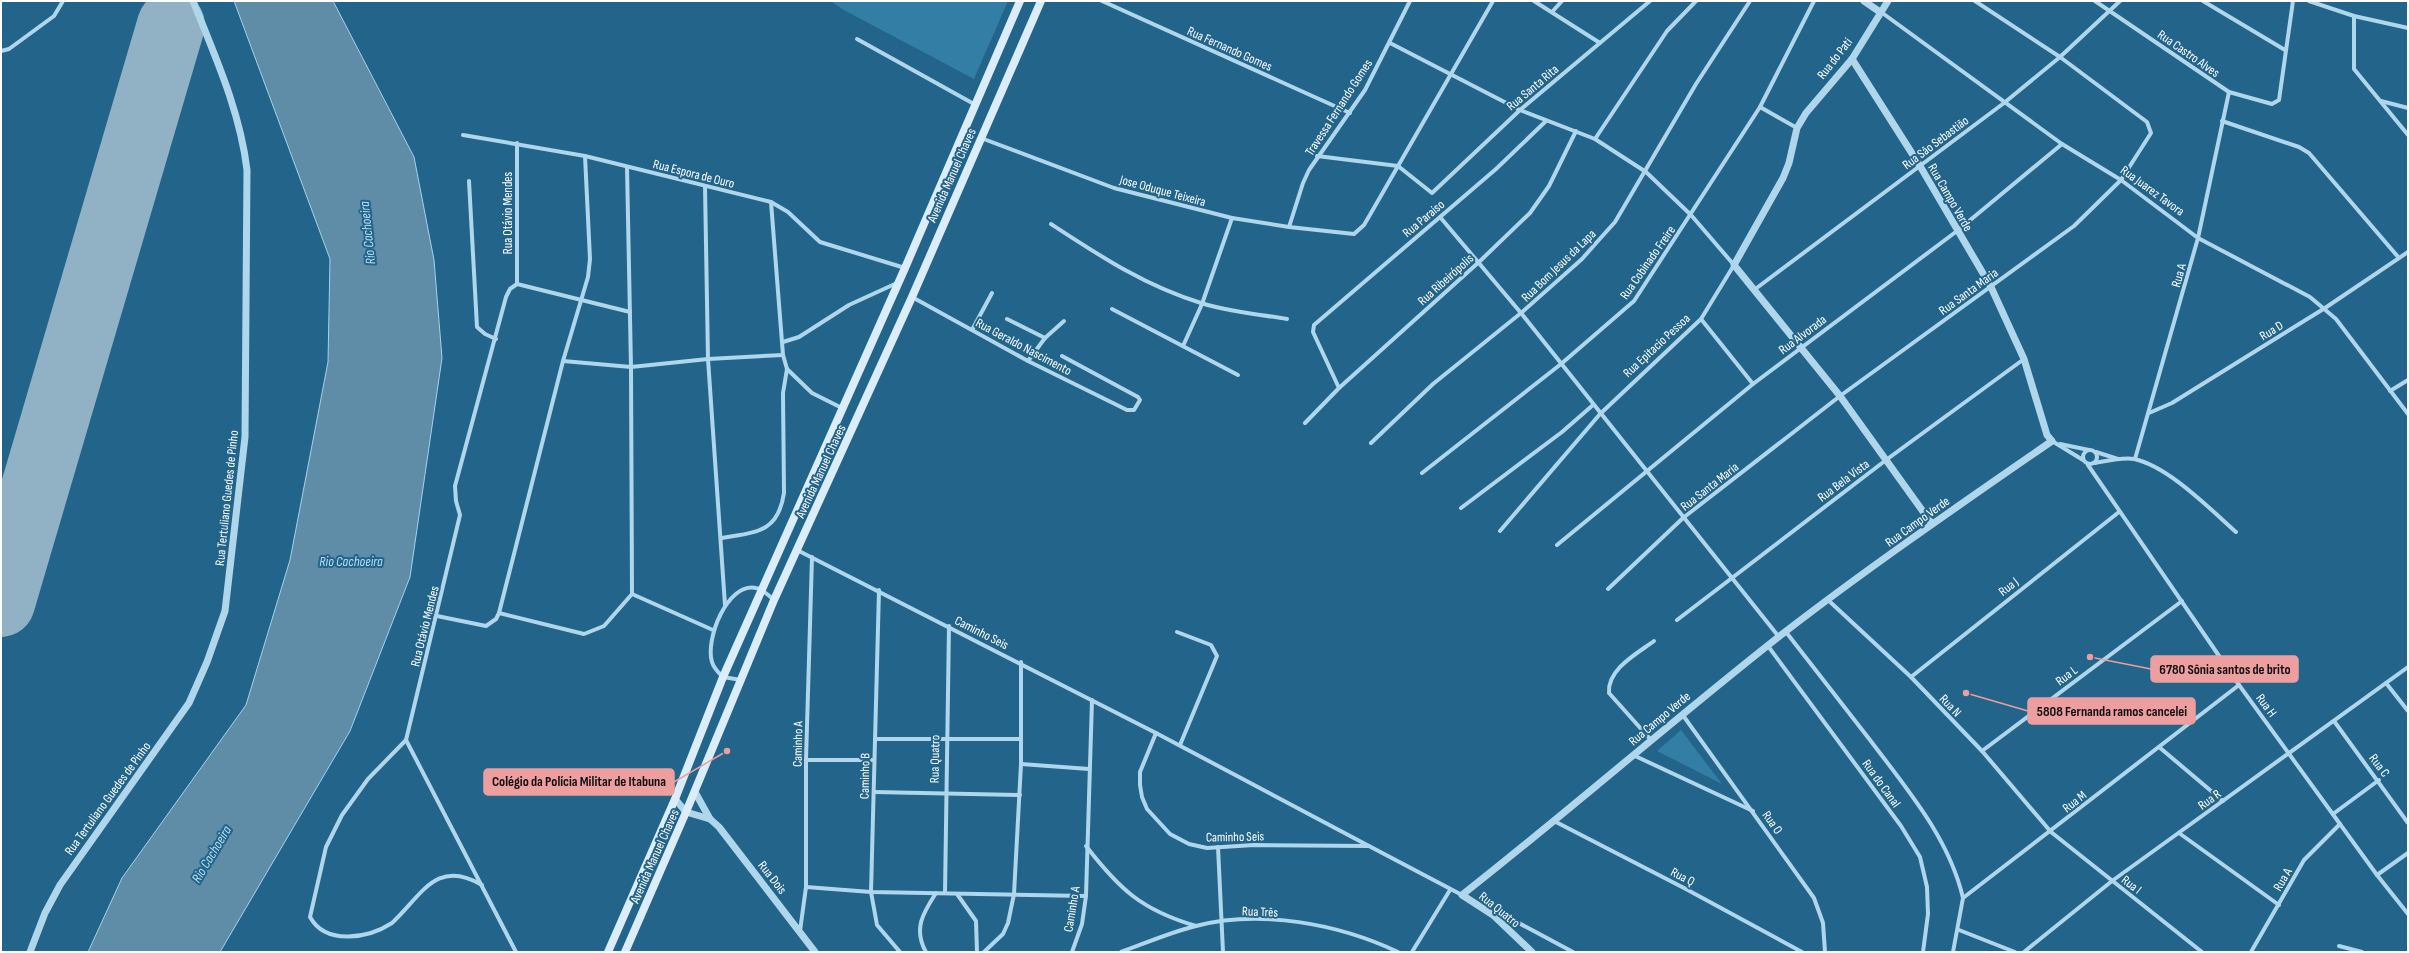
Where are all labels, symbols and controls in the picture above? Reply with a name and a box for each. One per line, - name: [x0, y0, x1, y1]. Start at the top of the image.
- street label: Rua Fernando Gomes: [1185, 23, 1275, 75]
- street label: Rua Castro Alves: [2154, 27, 2223, 81]
- street label: Rua do Pati: [1814, 35, 1856, 82]
- street label: Travessa Fernando Gomes: [1302, 56, 1376, 159]
- street label: Rua Santa Rita: [1503, 61, 1562, 114]
- street label: Rua São Sebastião: [1899, 113, 1972, 173]
- street label: Avenida Manuel Chaves: [924, 126, 980, 226]
- street label: Rua Espora de Ouro: [651, 156, 736, 192]
- street label: Rua Campo Verde: [1924, 161, 1976, 234]
- street label: Rua Juarez Tavora: [2117, 162, 2188, 219]
- street label: Rua Otávio Mendes: [500, 171, 516, 254]
- street label: Jose Oduque Teixeira: [1117, 172, 1207, 210]
- street label: Rua Paraiso: [1399, 197, 1448, 241]
- water label: Rio Cachoeira: [356, 200, 379, 265]
- street label: Rua Cobinado Freire: [1617, 223, 1679, 302]
- street label: Rua Bom Jesus da Lapa: [1518, 226, 1599, 305]
- street label: Rua Ribeirópolis: [1415, 250, 1477, 309]
- street label: Rua A: [2168, 261, 2190, 289]
- street label: Rua Santa Maria: [1936, 265, 2001, 319]
- street label: Rua Epitacio Pessoa: [1620, 311, 1694, 381]
- street label: Rua Alvorada: [1775, 312, 1830, 358]
- street label: Rua Geraldo Nascimento: [973, 315, 1074, 379]
- street label: Rua D: [2257, 317, 2286, 344]
- street label: Avenida Manuel Chaves: [792, 422, 850, 522]
- street label: Rua Tertuliano Guedes de Pinho: [212, 430, 242, 567]
- street label: Rua Bela Vista: [1814, 456, 1873, 506]
- street label: Rua Santa Maria: [1677, 459, 1742, 515]
- street label: Rua Campo Verde: [1882, 493, 1953, 551]
- water label: Rio Cachoeira: [319, 553, 383, 570]
- street label: Rua J: [1995, 574, 2022, 600]
- street label: Rua Otávio Mendes: [407, 584, 443, 668]
- street label: Caminho Seis: [952, 613, 1011, 653]
- callout: 6780 Sônia santos de brito: [2151, 656, 2298, 682]
- text: 6780 Sônia santos de brito: [2159, 661, 2291, 678]
- street label: Rua L: [2052, 662, 2081, 689]
- street label: Rua Campo Verde: [1626, 688, 1694, 749]
- street label: Rua N: [1936, 691, 1965, 720]
- street label: Rua H: [2252, 691, 2280, 720]
- callout: 5808 Fernanda ramos cancelei: [2028, 698, 2195, 724]
- text: 5808 Fernanda ramos cancelei: [2037, 703, 2187, 720]
- street label: Caminho A: [790, 720, 806, 767]
- street label: Rua Quatro: [927, 735, 943, 783]
- street label: Rua Tertuliano Guedes de Pinho: [61, 739, 154, 858]
- street label: Rua C: [2365, 751, 2393, 780]
- street label: Caminho B: [857, 753, 873, 799]
- street label: Rua do Canal: [1858, 756, 1904, 811]
- callout: Colégio da Polícia Militar de Itabuna: [484, 769, 674, 795]
- text: Colégio da Polícia Militar de Itabuna: [492, 773, 666, 790]
- street label: Rua R: [2195, 786, 2224, 813]
- street label: Rua M: [2059, 787, 2090, 816]
- street label: Avenida Manuel Chaves: [627, 807, 683, 907]
- street label: Rua O: [1758, 808, 1786, 837]
- water label: Rio Cachoeira: [188, 822, 235, 886]
- street label: Caminho Seis: [1206, 828, 1265, 846]
- street label: Rua Dois: [754, 858, 790, 898]
- street label: Rua Q: [1668, 864, 1697, 890]
- street label: Rua A: [2270, 865, 2296, 894]
- street label: Rua I: [2118, 872, 2145, 898]
- street label: Caminho A: [1060, 885, 1084, 933]
- street label: Rua Quatro: [1476, 888, 1523, 931]
- street label: Rua Três: [1242, 903, 1279, 921]

